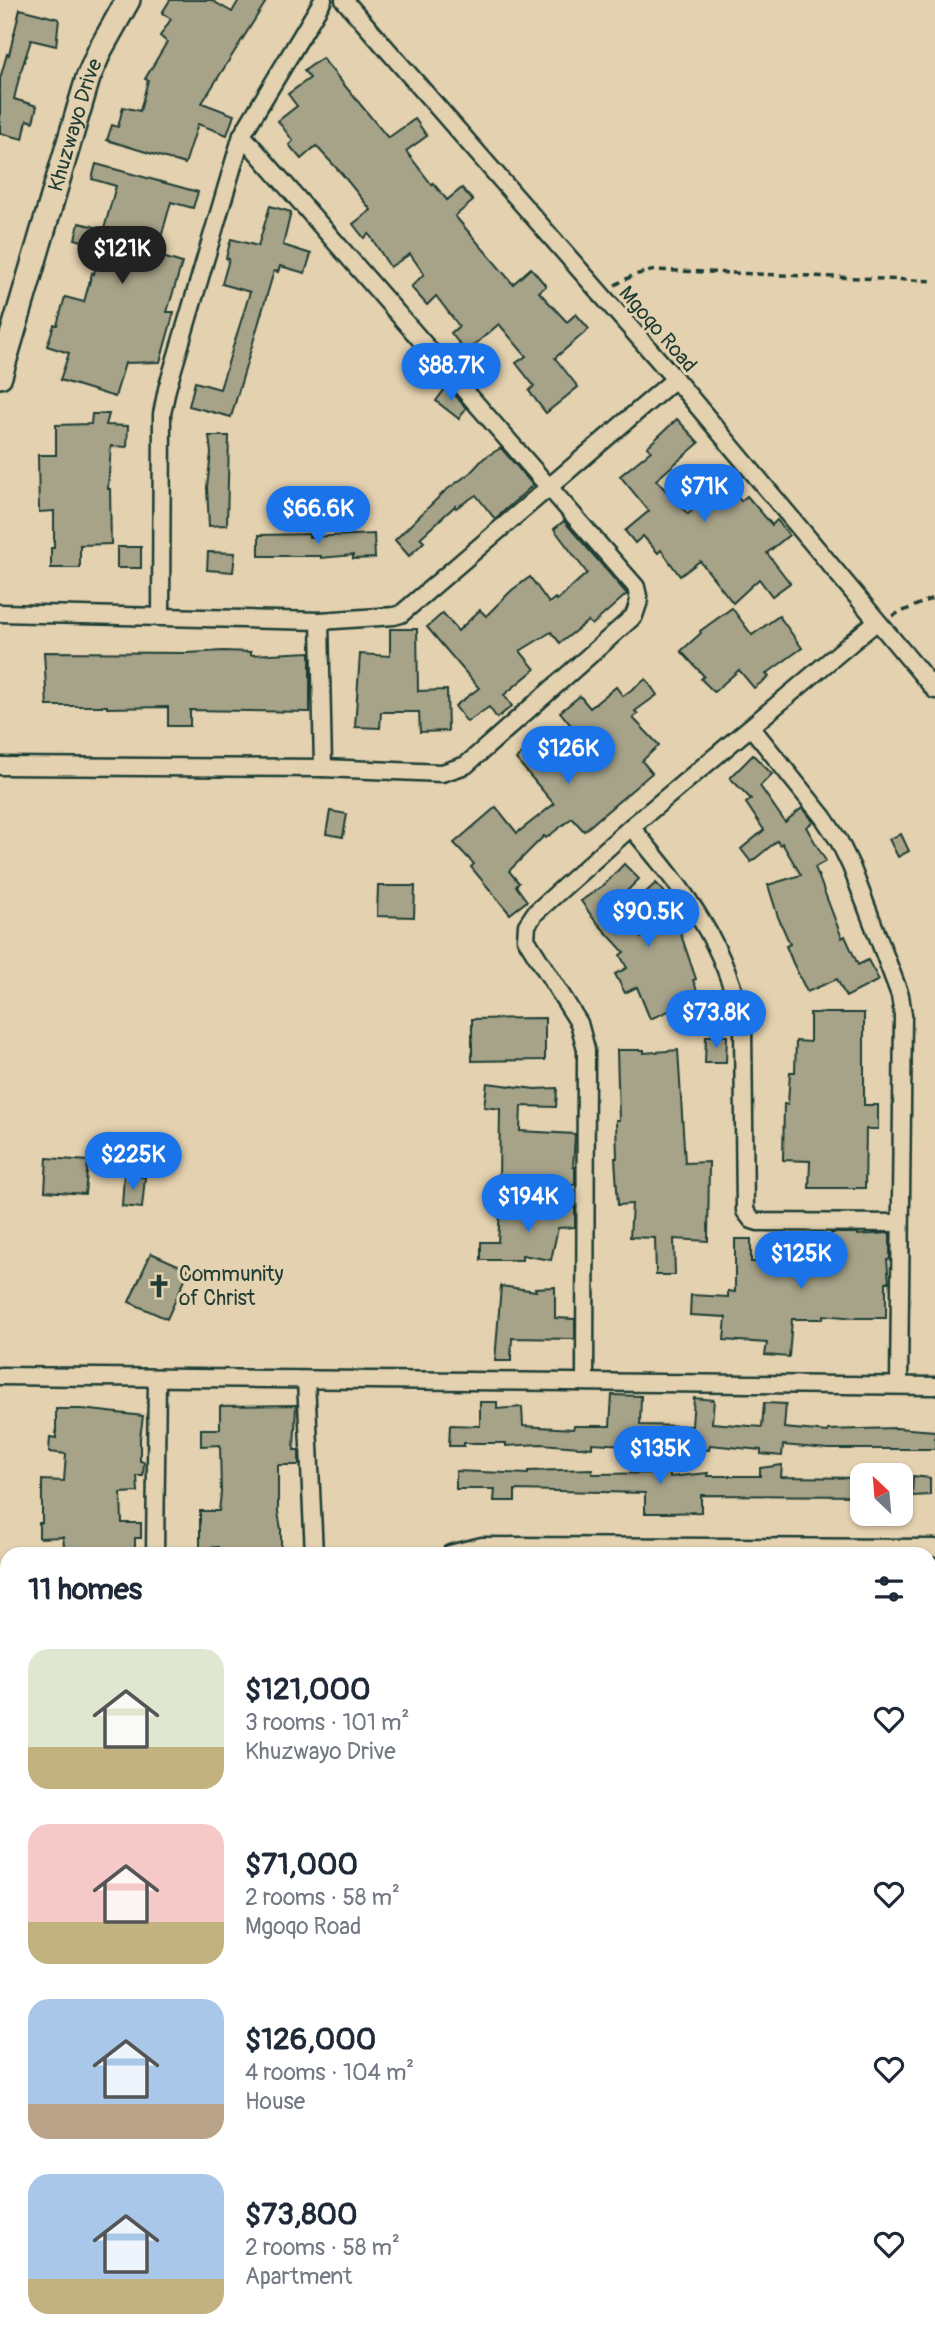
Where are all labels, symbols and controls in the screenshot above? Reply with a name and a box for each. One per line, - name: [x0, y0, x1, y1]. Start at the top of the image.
- street label: Khuzwayo Drive: [42, 54, 109, 195]
- pin: $121K: [73, 226, 171, 286]
- text: $121K: [93, 234, 151, 263]
- street label: Mgoqo Road: [613, 280, 703, 378]
- pin: $88.7K: [394, 344, 508, 403]
- text: $88.7K: [418, 351, 484, 380]
- pin: $71K: [663, 464, 745, 524]
- text: $71K: [680, 472, 728, 501]
- pin: $66.6K: [261, 486, 375, 546]
- text: $66.6K: [282, 494, 354, 523]
- pin: $126K: [519, 726, 617, 786]
- text: $126K: [537, 734, 599, 763]
- pin: $90.5K: [591, 890, 705, 949]
- text: $90.5K: [612, 897, 684, 926]
- pin: $73.8K: [659, 990, 773, 1050]
- text: $73.8K: [682, 998, 750, 1027]
- pin: $225K: [84, 1132, 182, 1192]
- text: $225K: [101, 1140, 165, 1169]
- pin: $194K: [479, 1174, 577, 1234]
- text: $194K: [498, 1182, 558, 1211]
- pin: $125K: [752, 1232, 850, 1291]
- text: $125K: [771, 1239, 831, 1268]
- place label: Community of Christ: [179, 1261, 284, 1312]
- church icon: Community of Christ: [145, 1272, 173, 1300]
- pin: $135K: [611, 1426, 709, 1486]
- text: $135K: [630, 1434, 690, 1463]
- north arrow: [850, 1463, 914, 1526]
- map controls: [850, 1463, 913, 1526]
- icon: filters: [870, 1570, 908, 1608]
- text: 11 homes: [28, 1571, 142, 1608]
- text: $121,000: [245, 1671, 371, 1708]
- icon: home: [84, 1677, 168, 1761]
- icon: heart: [870, 1700, 908, 1738]
- text: 3 rooms · 101 m²: [245, 1708, 409, 1737]
- text: Khuzwayo Drive: [245, 1737, 396, 1766]
- text: $71,000: [245, 1846, 358, 1883]
- icon: home: [84, 1852, 168, 1936]
- icon: heart: [870, 1875, 908, 1913]
- text: 2 rooms · 58 m²: [245, 1883, 400, 1912]
- text: Mgoqo Road: [245, 1912, 361, 1941]
- text: $126,000: [245, 2021, 376, 2058]
- icon: home: [84, 2027, 168, 2111]
- icon: heart: [870, 2050, 908, 2088]
- text: 4 rooms · 104 m²: [245, 2058, 414, 2087]
- text: House: [245, 2087, 305, 2116]
- text: $73,800: [245, 2196, 358, 2233]
- icon: home: [84, 2202, 168, 2286]
- icon: heart: [870, 2225, 908, 2263]
- text: 2 rooms · 58 m²: [245, 2233, 400, 2262]
- text: Apartment: [245, 2262, 352, 2291]

